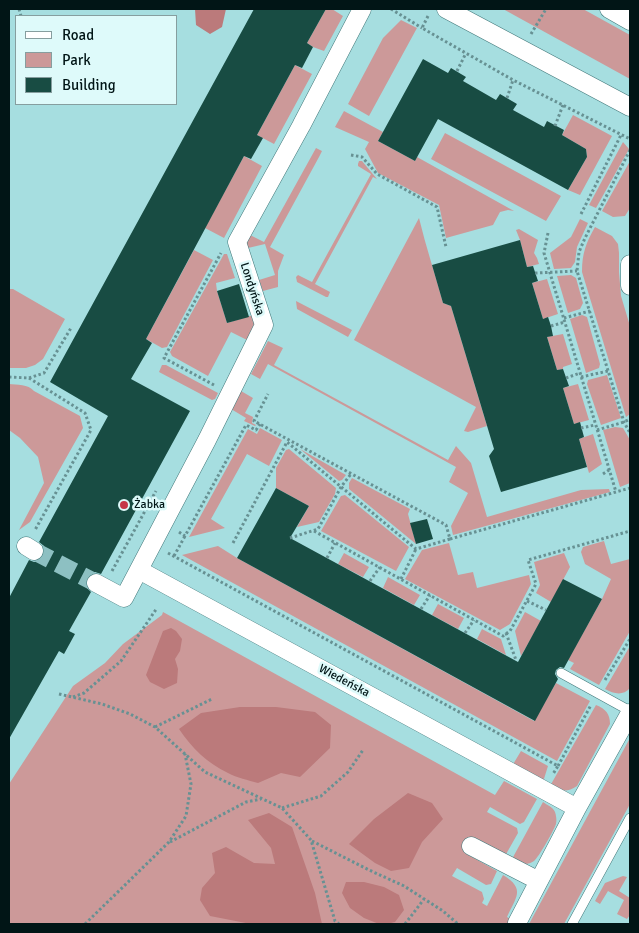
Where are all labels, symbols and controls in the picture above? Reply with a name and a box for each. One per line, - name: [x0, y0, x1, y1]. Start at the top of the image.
- legend: [15, 15, 178, 105]
- text: Road: [62, 26, 94, 44]
- text: Park: [62, 51, 91, 69]
- text: Building: [62, 76, 116, 94]
- street label: Londyńska: [237, 261, 267, 317]
- place label: Żabka: [134, 498, 165, 512]
- marker: Żabka: [118, 499, 130, 511]
- street label: Wiedeńska: [316, 662, 372, 700]

